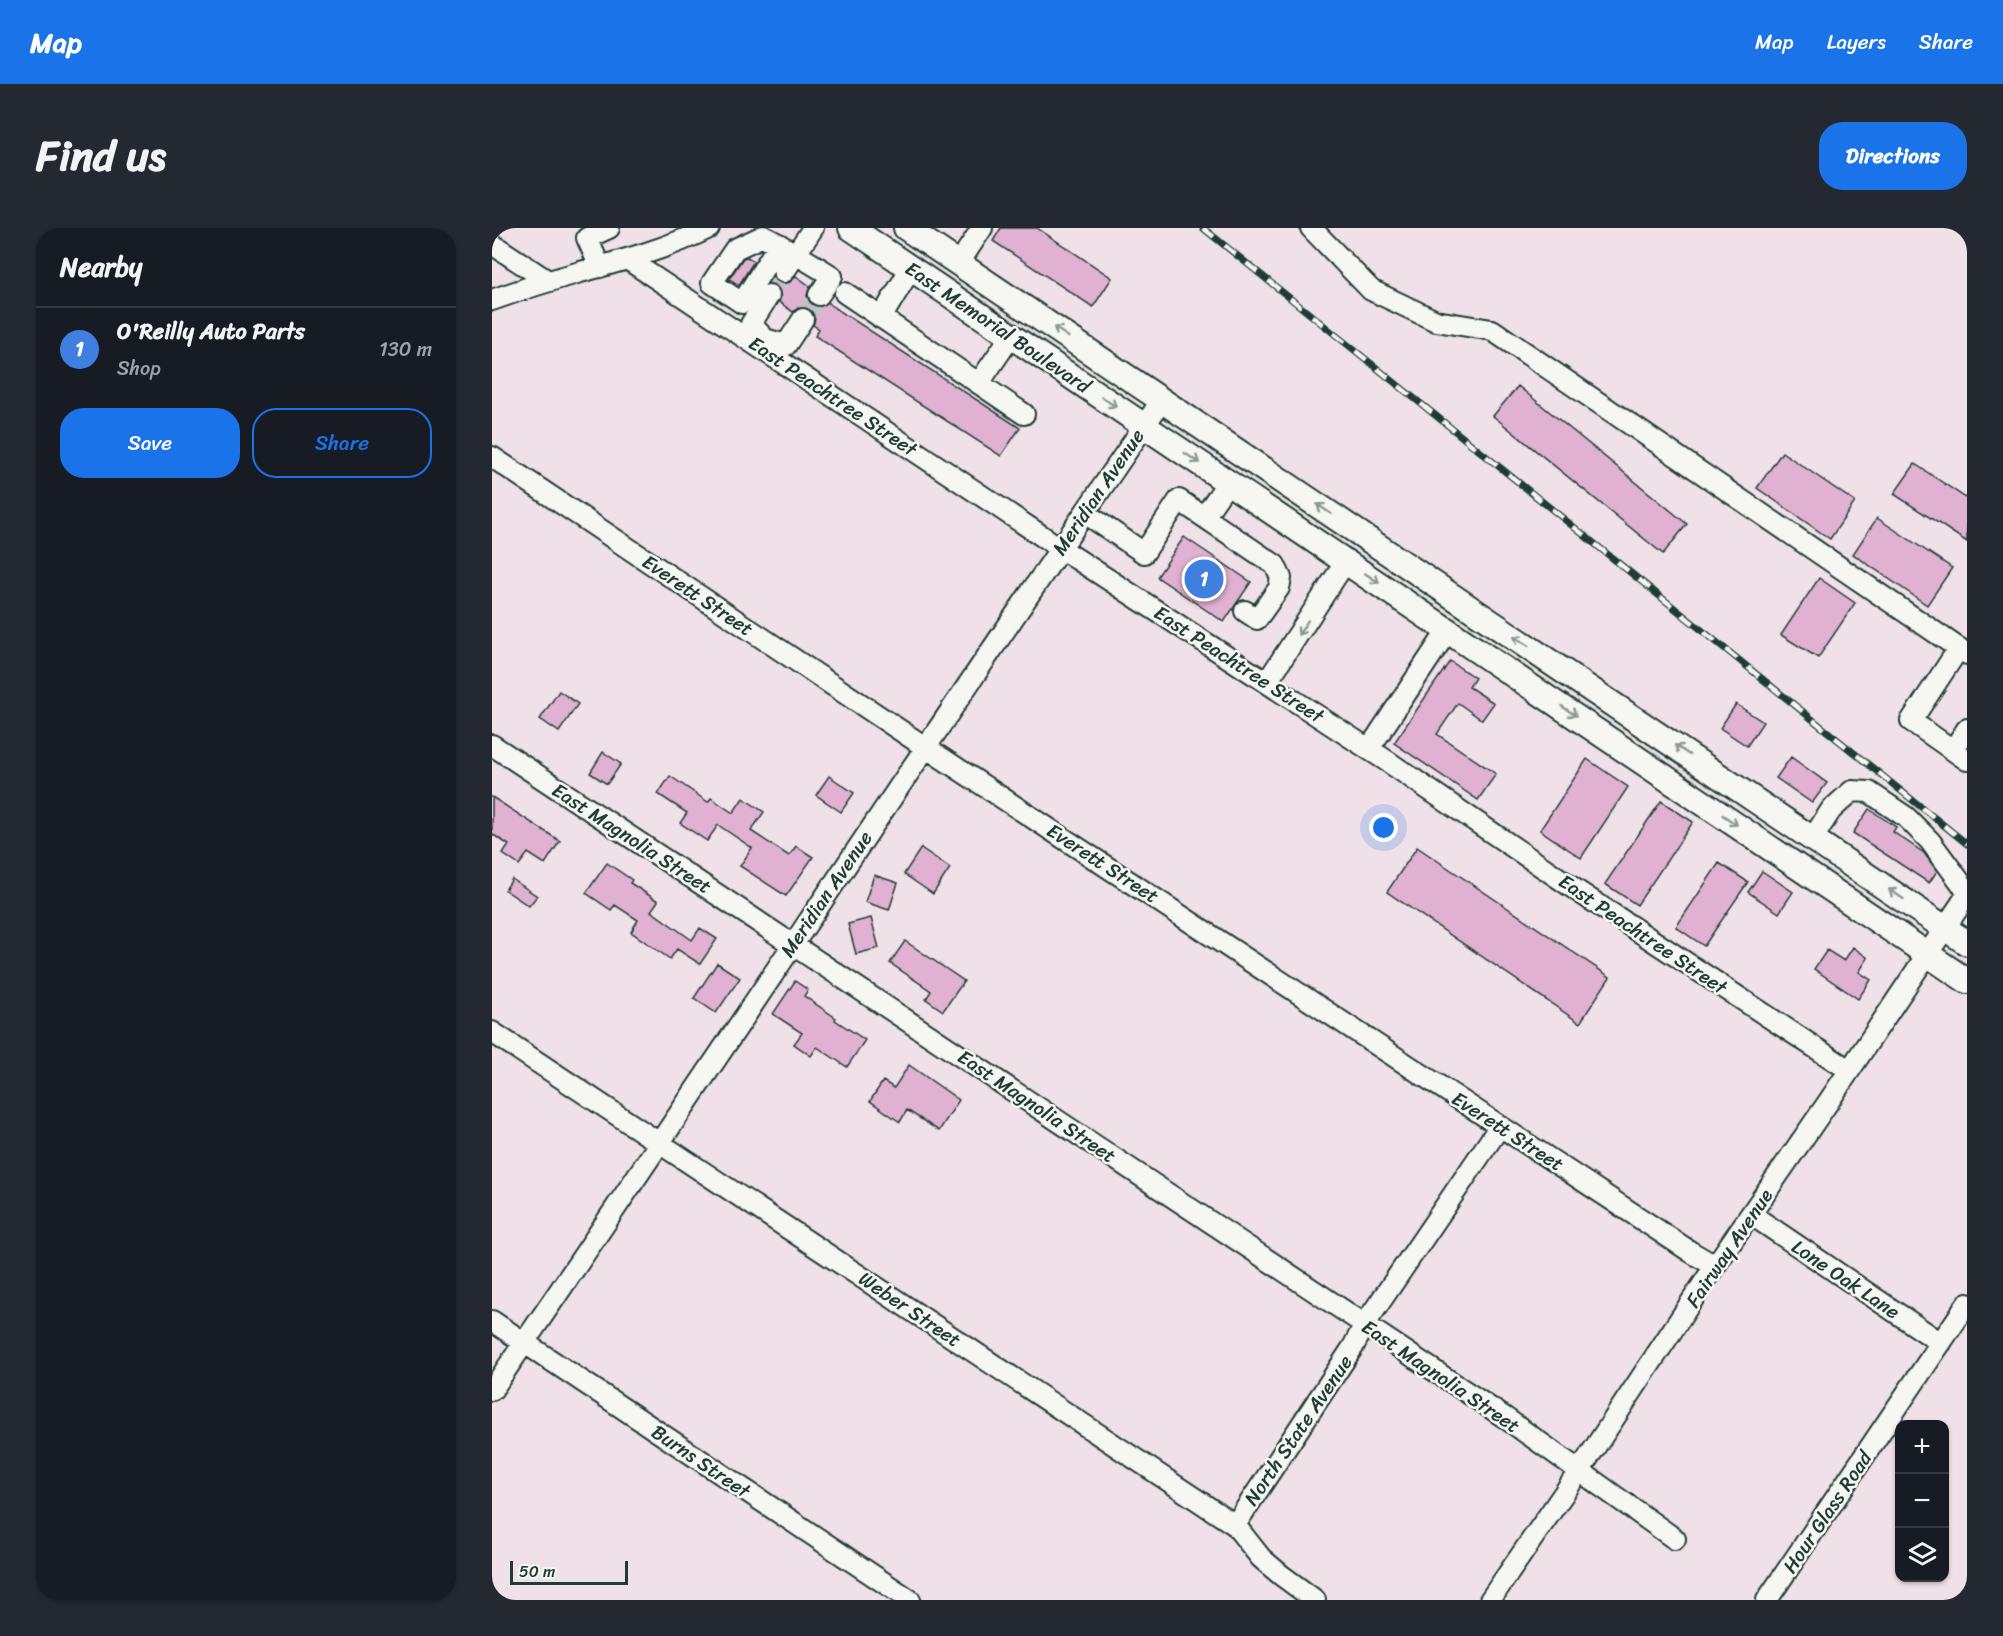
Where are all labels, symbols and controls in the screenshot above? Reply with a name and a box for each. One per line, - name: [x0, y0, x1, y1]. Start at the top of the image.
- text: Map: [30, 18, 82, 67]
- text: Map: [1755, 23, 1794, 61]
- text: Layers: [1827, 23, 1886, 61]
- text: Share: [1919, 23, 1973, 61]
- text: Find us: [36, 119, 166, 193]
- button: Directions: [1819, 122, 1967, 190]
- text: Nearby: [60, 244, 142, 290]
- street label: East Memorial Boulevard: [898, 252, 1099, 404]
- text: O'Reilly Auto Parts: [117, 312, 305, 351]
- one-way arrow: [1053, 326, 1069, 338]
- street label: East Peachtree Street: [741, 327, 925, 467]
- text: 1: [75, 332, 84, 367]
- text: 130 m: [379, 332, 432, 367]
- text: Shop: [117, 351, 161, 386]
- one-way arrow: [1100, 396, 1116, 408]
- button: Save: [60, 408, 240, 478]
- button: Share: [252, 408, 432, 478]
- street label: Meridian Avenue: [1043, 422, 1154, 563]
- one-way arrow: [1184, 452, 1200, 464]
- one-way arrow: [1315, 502, 1332, 515]
- street label: Everett Street: [635, 545, 761, 646]
- pin: 1: [1184, 556, 1224, 602]
- one-way arrow: [1363, 573, 1380, 585]
- street label: East Peachtree Street: [1146, 596, 1332, 733]
- one-way arrow: [1296, 619, 1309, 636]
- one-way arrow: [1513, 635, 1529, 647]
- one-way arrow: [1560, 705, 1576, 717]
- one-way arrow: [1674, 744, 1691, 756]
- street label: East Magnolia Street: [544, 773, 719, 904]
- your location: [1369, 813, 1398, 842]
- street label: Everett Street: [1039, 814, 1166, 913]
- one-way arrow: [1721, 814, 1738, 826]
- street label: Meridian Avenue: [771, 824, 882, 965]
- street label: East Peachtree Street: [1551, 865, 1735, 1005]
- one-way arrow: [1888, 888, 1905, 900]
- street label: East Magnolia Street: [950, 1040, 1124, 1173]
- street label: Everett Street: [1444, 1082, 1571, 1181]
- street label: Fairway Avenue: [1676, 1181, 1783, 1315]
- street label: Lone Oak Lane: [1784, 1230, 1907, 1329]
- street label: Weber Street: [851, 1262, 969, 1357]
- street label: East Magnolia Street: [1354, 1310, 1528, 1443]
- street label: North State Avenue: [1235, 1348, 1362, 1513]
- street label: Burns Street: [644, 1415, 758, 1508]
- map controls: [1895, 1420, 1949, 1582]
- button: +: [1895, 1420, 1949, 1474]
- street label: Hour Glass Road: [1773, 1442, 1882, 1581]
- button: −: [1895, 1474, 1949, 1528]
- button: layers: [1895, 1528, 1949, 1582]
- text: 50 m: [519, 1557, 555, 1586]
- scale bar: [510, 1558, 628, 1586]

